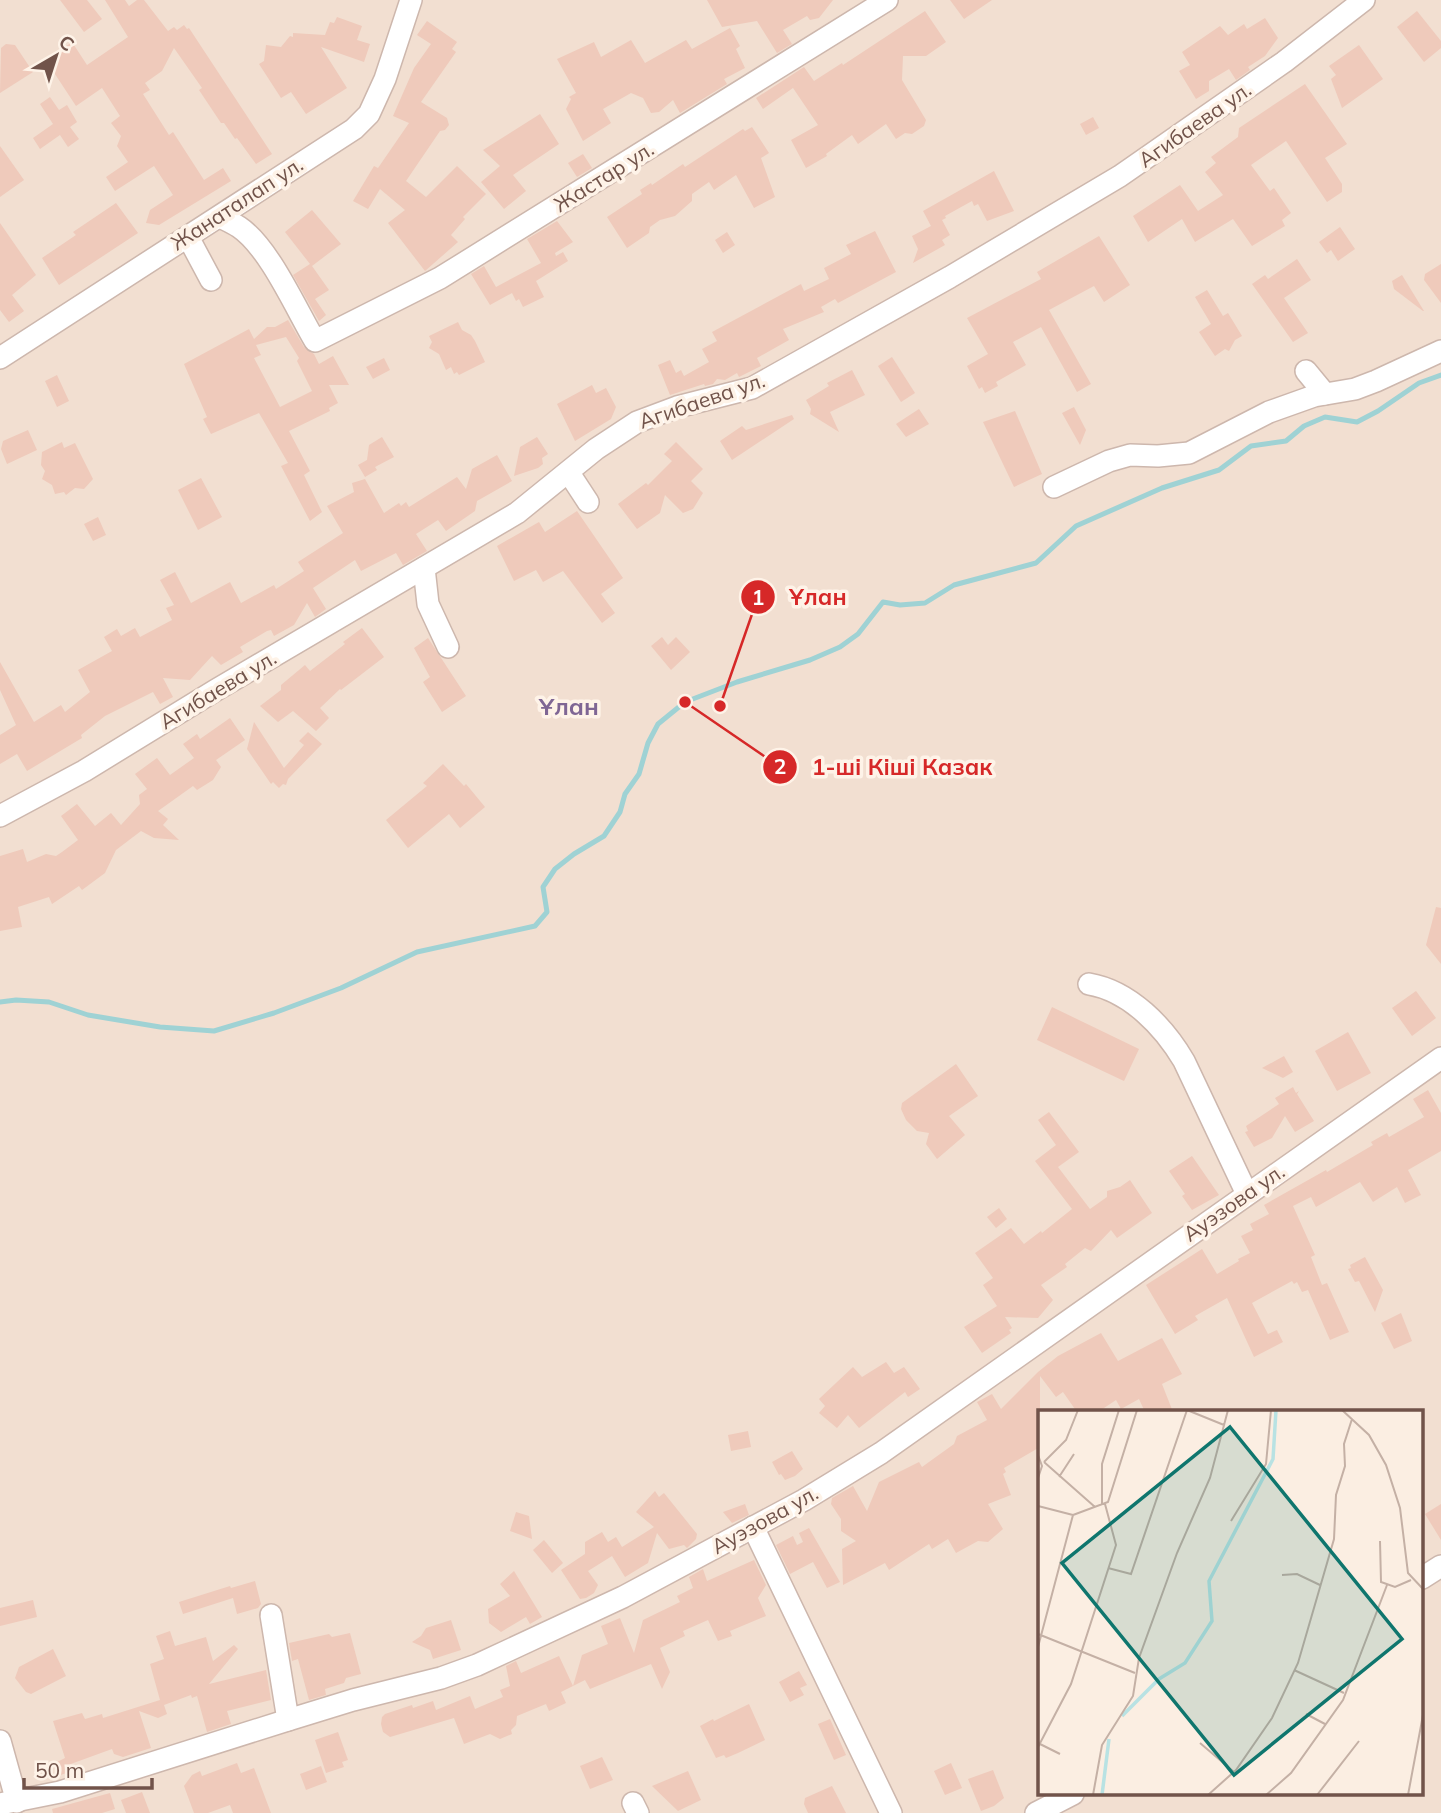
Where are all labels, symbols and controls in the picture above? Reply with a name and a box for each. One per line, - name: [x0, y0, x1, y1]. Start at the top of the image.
- north arrow: [21, 21, 91, 91]
- text: С: [54, 29, 79, 56]
- street label: Агибаева ул.: [1133, 76, 1256, 173]
- street label: Жастар ул.: [549, 135, 658, 217]
- street label: Жанаталап ул.: [165, 151, 307, 256]
- street label: Агибаева ул.: [635, 366, 768, 434]
- callout: Ұлан: [740, 575, 860, 619]
- text: Ұлан: [788, 582, 847, 611]
- text: 1: [752, 584, 764, 610]
- street label: Агибаева ул.: [154, 644, 281, 734]
- district label: Ұлан: [538, 691, 599, 721]
- callout: 1-ші Кіші Казак: [762, 745, 1006, 789]
- text: 1-ші Кіші Казак: [812, 752, 993, 781]
- text: 2: [774, 753, 786, 779]
- street label: Ауэзова ул.: [1178, 1158, 1289, 1247]
- inset map: [1038, 1410, 1424, 1796]
- street label: Ауэзова ул.: [707, 1479, 822, 1559]
- scale bar: [24, 1746, 152, 1790]
- text: 50 m: [35, 1757, 84, 1783]

